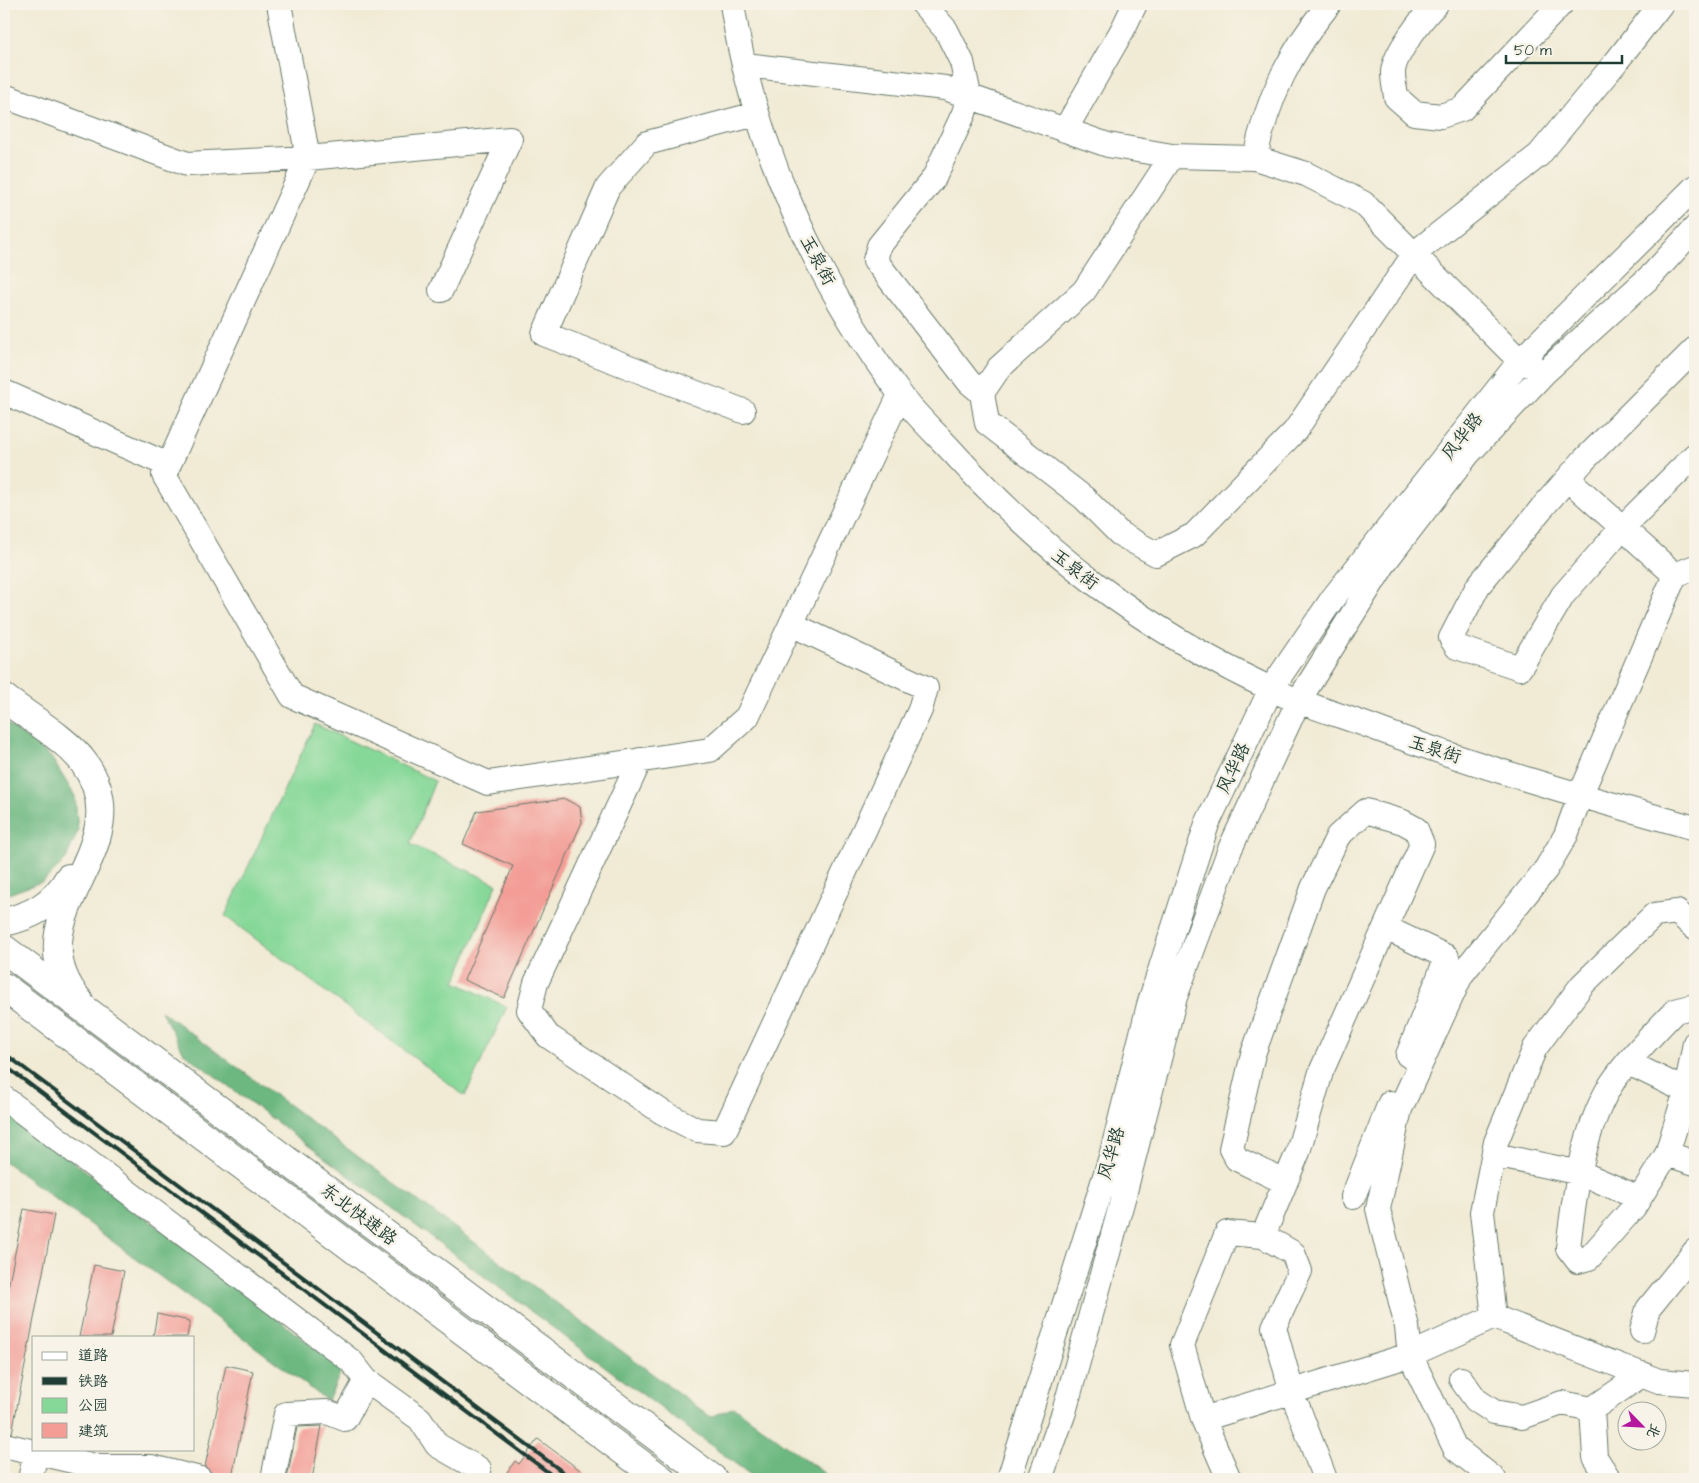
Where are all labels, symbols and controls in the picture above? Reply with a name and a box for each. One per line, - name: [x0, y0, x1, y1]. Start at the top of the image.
- scale bar: [1506, 32, 1623, 64]
- text: 50 m: [1514, 40, 1552, 61]
- street label: 玉泉街: [794, 231, 841, 290]
- street label: 风华路: [1436, 407, 1489, 465]
- street label: 玉泉街: [1046, 543, 1104, 596]
- street label: 玉泉街: [1405, 729, 1464, 770]
- street label: 风华路: [1211, 738, 1256, 798]
- street label: 风华路: [1092, 1124, 1131, 1183]
- street label: 东北快速路: [315, 1177, 402, 1251]
- legend: [32, 1336, 195, 1450]
- text: 道路: [78, 1345, 108, 1366]
- text: 铁路: [78, 1371, 108, 1392]
- text: 公园: [78, 1395, 108, 1416]
- north arrow: [1616, 1400, 1666, 1450]
- text: 北: [1641, 1420, 1665, 1441]
- text: 建筑: [78, 1421, 108, 1442]

